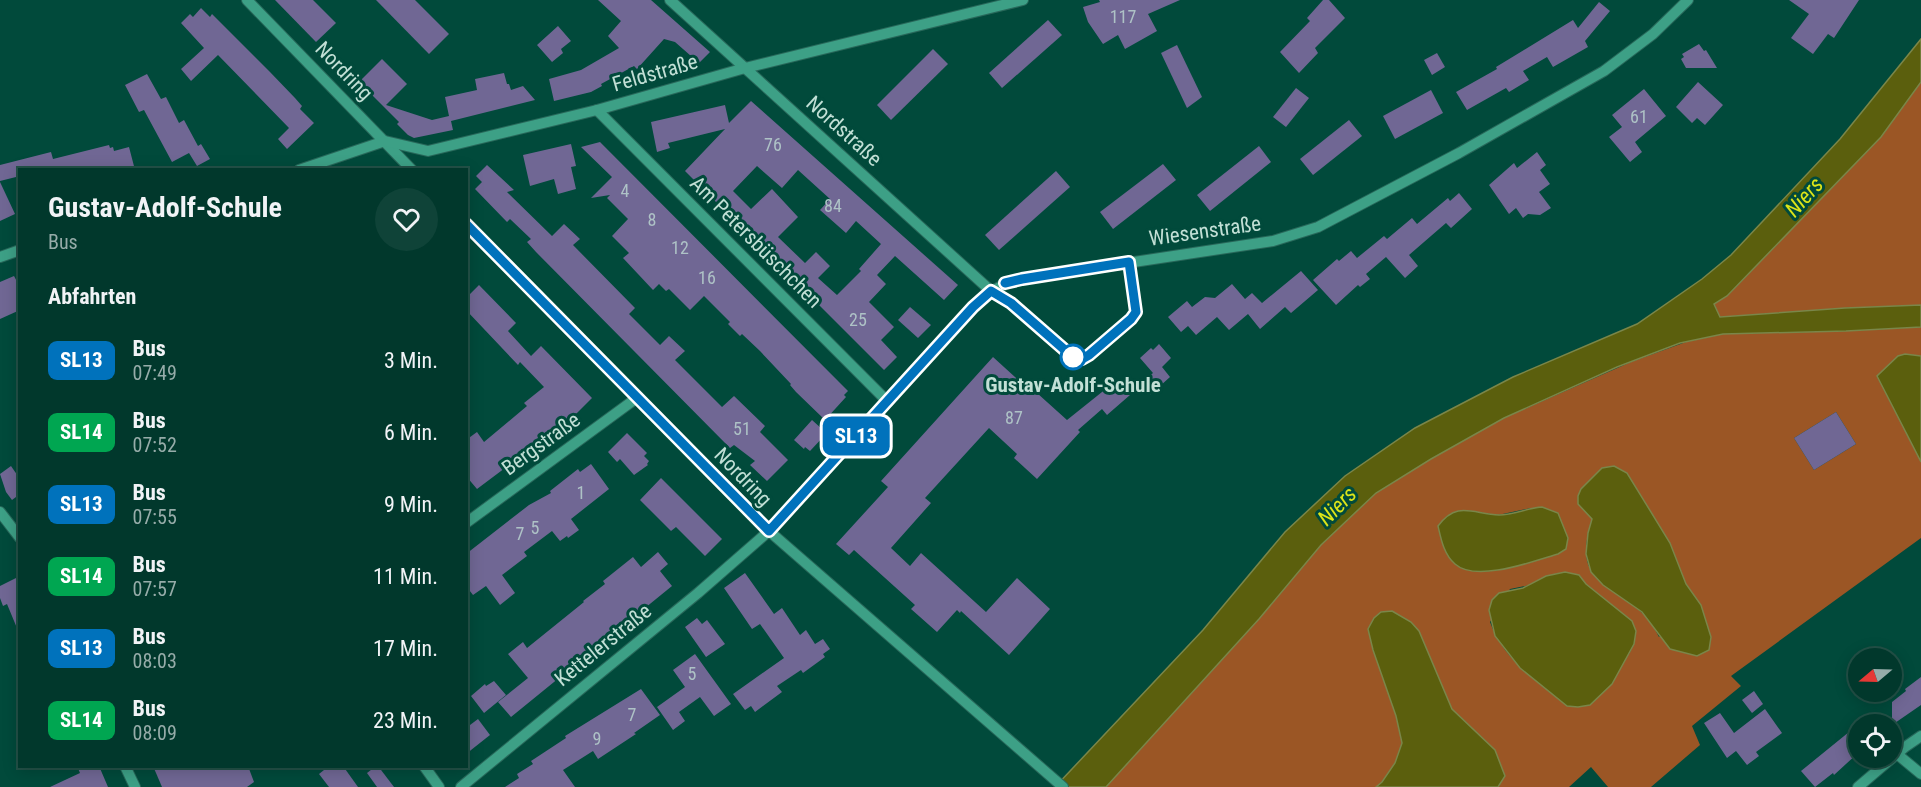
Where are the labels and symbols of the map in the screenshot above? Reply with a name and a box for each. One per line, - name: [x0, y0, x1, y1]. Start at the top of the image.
- house number: 117: [1110, 6, 1136, 27]
- street label: Nordring: [310, 37, 378, 105]
- street label: Feldstraße: [610, 49, 701, 97]
- street label: Nordstraße: [801, 91, 887, 171]
- house number: 61: [1630, 106, 1648, 127]
- house number: 76: [764, 134, 782, 155]
- street label: Am Petersbüschchen: [685, 171, 827, 313]
- water label: Niers: [1780, 172, 1828, 222]
- house number: 4: [621, 180, 630, 201]
- house number: 84: [824, 195, 842, 216]
- house number: 8: [648, 209, 656, 230]
- street label: Wiesenstraße: [1147, 211, 1263, 251]
- house number: 12: [671, 237, 689, 258]
- house number: 16: [698, 267, 716, 288]
- house number: 25: [849, 309, 867, 330]
- marker: Gustav-Adolf-Schule: [1060, 344, 1086, 370]
- place label: Gustav-Adolf-Schule: [985, 373, 1161, 397]
- house number: 87: [1005, 407, 1023, 428]
- street label: Bergstraße: [497, 408, 585, 480]
- line badge: SL13: [814, 416, 898, 456]
- house number: 51: [733, 418, 751, 439]
- street label: Nordring: [709, 443, 777, 511]
- water label: Niers: [1312, 481, 1362, 531]
- house number: 1: [577, 482, 585, 503]
- house number: 5: [531, 517, 540, 538]
- house number: 7: [516, 523, 525, 544]
- street label: Kettelerstraße: [550, 599, 656, 691]
- north arrow: [1848, 648, 1902, 702]
- house number: 5: [688, 663, 697, 684]
- house number: 7: [628, 704, 637, 725]
- house number: 9: [593, 728, 601, 749]

